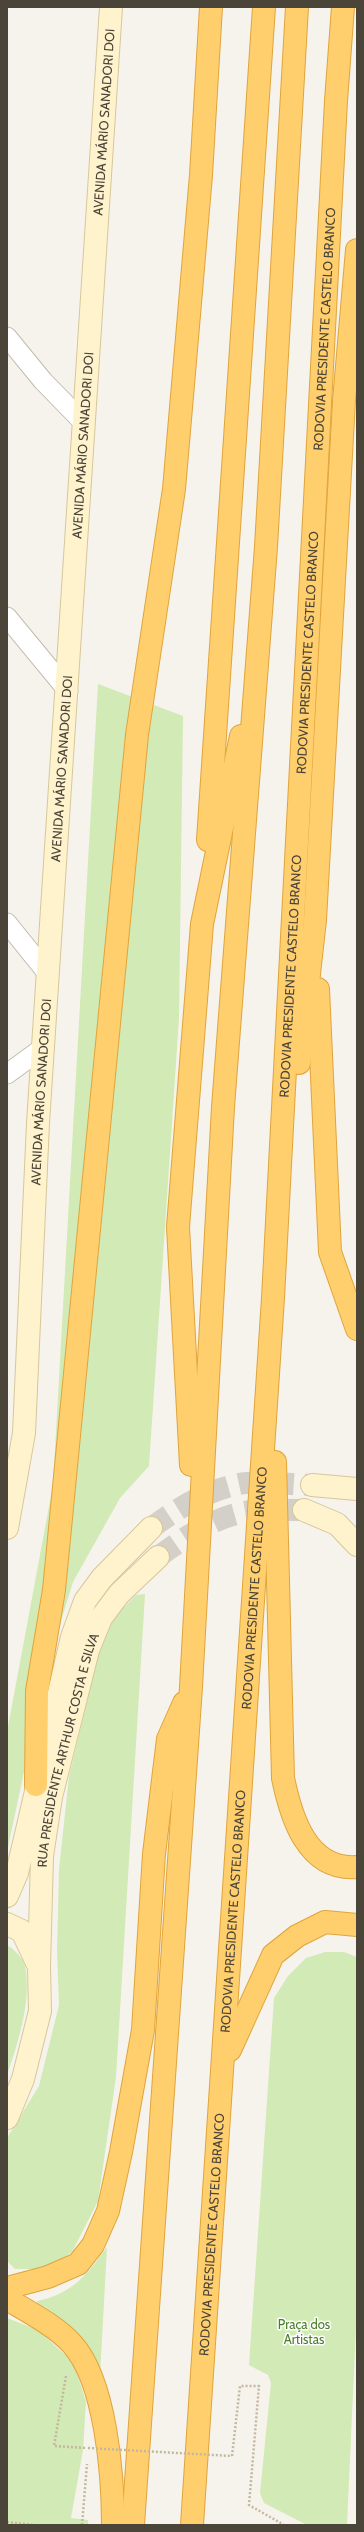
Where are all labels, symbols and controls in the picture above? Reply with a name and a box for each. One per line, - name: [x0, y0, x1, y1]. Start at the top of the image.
- street label: AVENIDA MÁRIO SANADORI DOI: [89, 28, 118, 216]
- street label: RODOVIA PRESIDENTE CASTELO BRANCO: [310, 207, 338, 451]
- street label: AVENIDA MÁRIO SANADORI DOI: [68, 351, 96, 539]
- street label: RODOVIA PRESIDENTE CASTELO BRANCO: [293, 531, 321, 774]
- street label: AVENIDA MÁRIO SANADORI DOI: [47, 675, 75, 862]
- street label: RODOVIA PRESIDENTE CASTELO BRANCO: [276, 854, 304, 1098]
- street label: AVENIDA MÁRIO SANADORI DOI: [27, 998, 54, 1186]
- street label: RODOVIA PRESIDENTE CASTELO BRANCO: [238, 1466, 270, 1710]
- street label: RUA PRESIDENTE ARTHUR COSTA E SILVA: [34, 1630, 102, 1868]
- street label: RODOVIA PRESIDENTE CASTELO BRANCO: [217, 1789, 249, 2033]
- street label: RODOVIA PRESIDENTE CASTELO BRANCO: [195, 2113, 227, 2357]
- park label: Praça dos Artistas: [278, 2316, 331, 2347]

